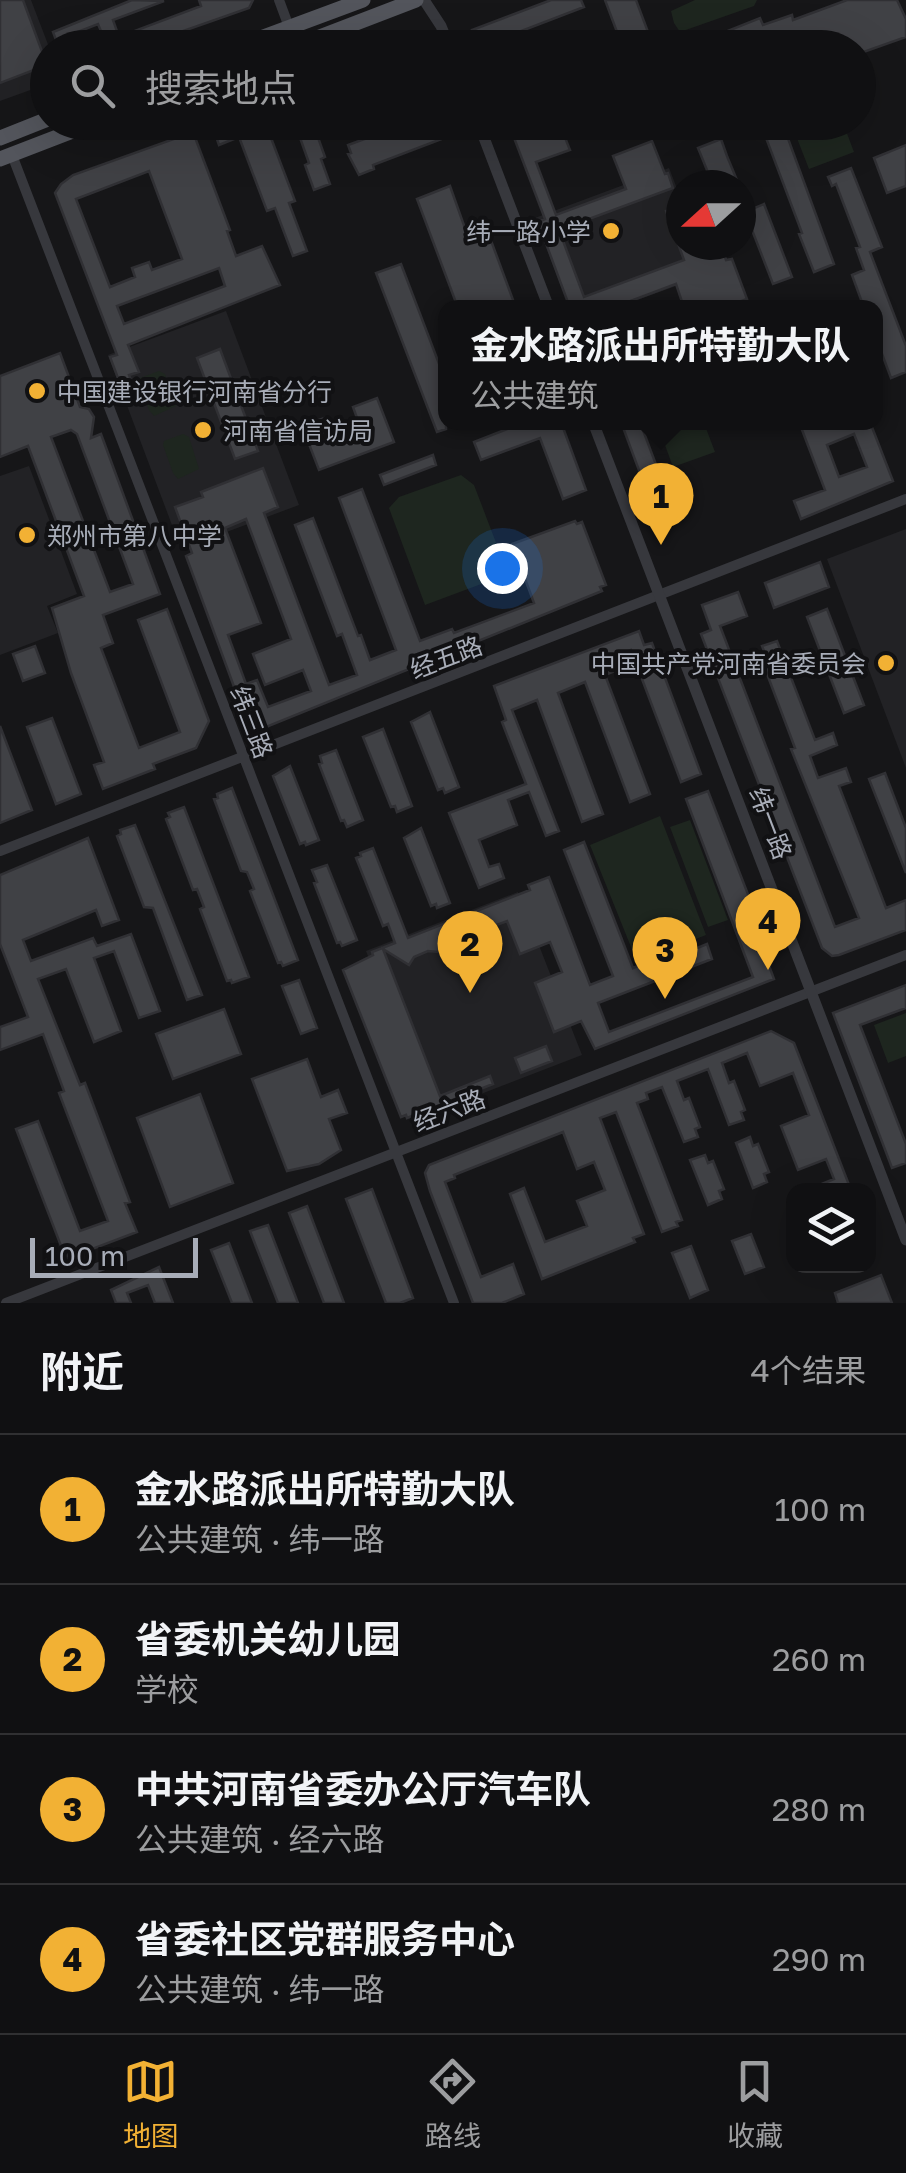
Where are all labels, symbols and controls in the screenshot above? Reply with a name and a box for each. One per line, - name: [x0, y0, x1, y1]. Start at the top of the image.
- search box: [30, 30, 876, 140]
- icon: search: [65, 58, 120, 113]
- text: 搜索地点: [145, 65, 297, 110]
- north arrow: [666, 170, 756, 260]
- place label: 纬一路小学: [466, 216, 591, 247]
- marker: 纬一路小学: [600, 220, 622, 242]
- popup: [438, 300, 883, 430]
- text: 金水路派出所特勤大队: [470, 322, 851, 367]
- place label: 中国建设银行河南省分行: [57, 376, 332, 407]
- text: 公共建筑: [470, 376, 599, 414]
- marker: 中国建设银行河南省分行: [26, 380, 48, 402]
- place label: 河南省信访局: [223, 415, 373, 446]
- marker: 河南省信访局: [192, 419, 214, 441]
- pin: 1: [628, 462, 694, 545]
- place label: 郑州市第八中学: [47, 520, 222, 551]
- marker: 郑州市第八中学: [16, 524, 38, 546]
- your location: [477, 543, 528, 594]
- street label: 经五路: [405, 629, 487, 685]
- place label: 中国共产党河南省委员会: [591, 648, 866, 679]
- marker: 中国共产党河南省委员会: [875, 652, 897, 674]
- street label: 纬三路: [224, 681, 280, 763]
- street label: 纬一路: [743, 782, 799, 864]
- pin: 4: [736, 888, 800, 970]
- pin: 2: [438, 910, 502, 993]
- pin: 3: [632, 916, 698, 999]
- street label: 经六路: [408, 1082, 490, 1138]
- map controls: [786, 1183, 876, 1273]
- button: layers: [786, 1183, 876, 1273]
- scale bar: [30, 1233, 198, 1278]
- text: 100 m: [45, 1239, 125, 1272]
- text: 附近: [40, 1346, 124, 1396]
- text: 4个结果: [750, 1351, 866, 1389]
- text: 金水路派出所特勤大队: [135, 1466, 515, 1511]
- text: 1: [64, 1490, 81, 1528]
- text: 100 m: [774, 1490, 866, 1528]
- text: 公共建筑 · 纬一路: [135, 1520, 385, 1558]
- text: 省委机关幼儿园: [135, 1616, 401, 1661]
- text: 2: [63, 1640, 82, 1678]
- text: 260 m: [772, 1640, 866, 1678]
- text: 学校: [135, 1670, 199, 1708]
- text: 中共河南省委办公厅汽车队: [135, 1766, 591, 1811]
- text: 3: [63, 1790, 82, 1828]
- text: 280 m: [772, 1790, 866, 1828]
- text: 公共建筑 · 经六路: [135, 1820, 385, 1858]
- text: 省委社区党群服务中心: [135, 1916, 515, 1961]
- text: 4: [62, 1940, 83, 1978]
- text: 290 m: [772, 1940, 866, 1978]
- text: 公共建筑 · 纬一路: [135, 1970, 385, 2008]
- tab: 地图: [123, 2054, 179, 2154]
- tab: 路线: [425, 2054, 481, 2154]
- tab: 收藏: [727, 2054, 783, 2154]

